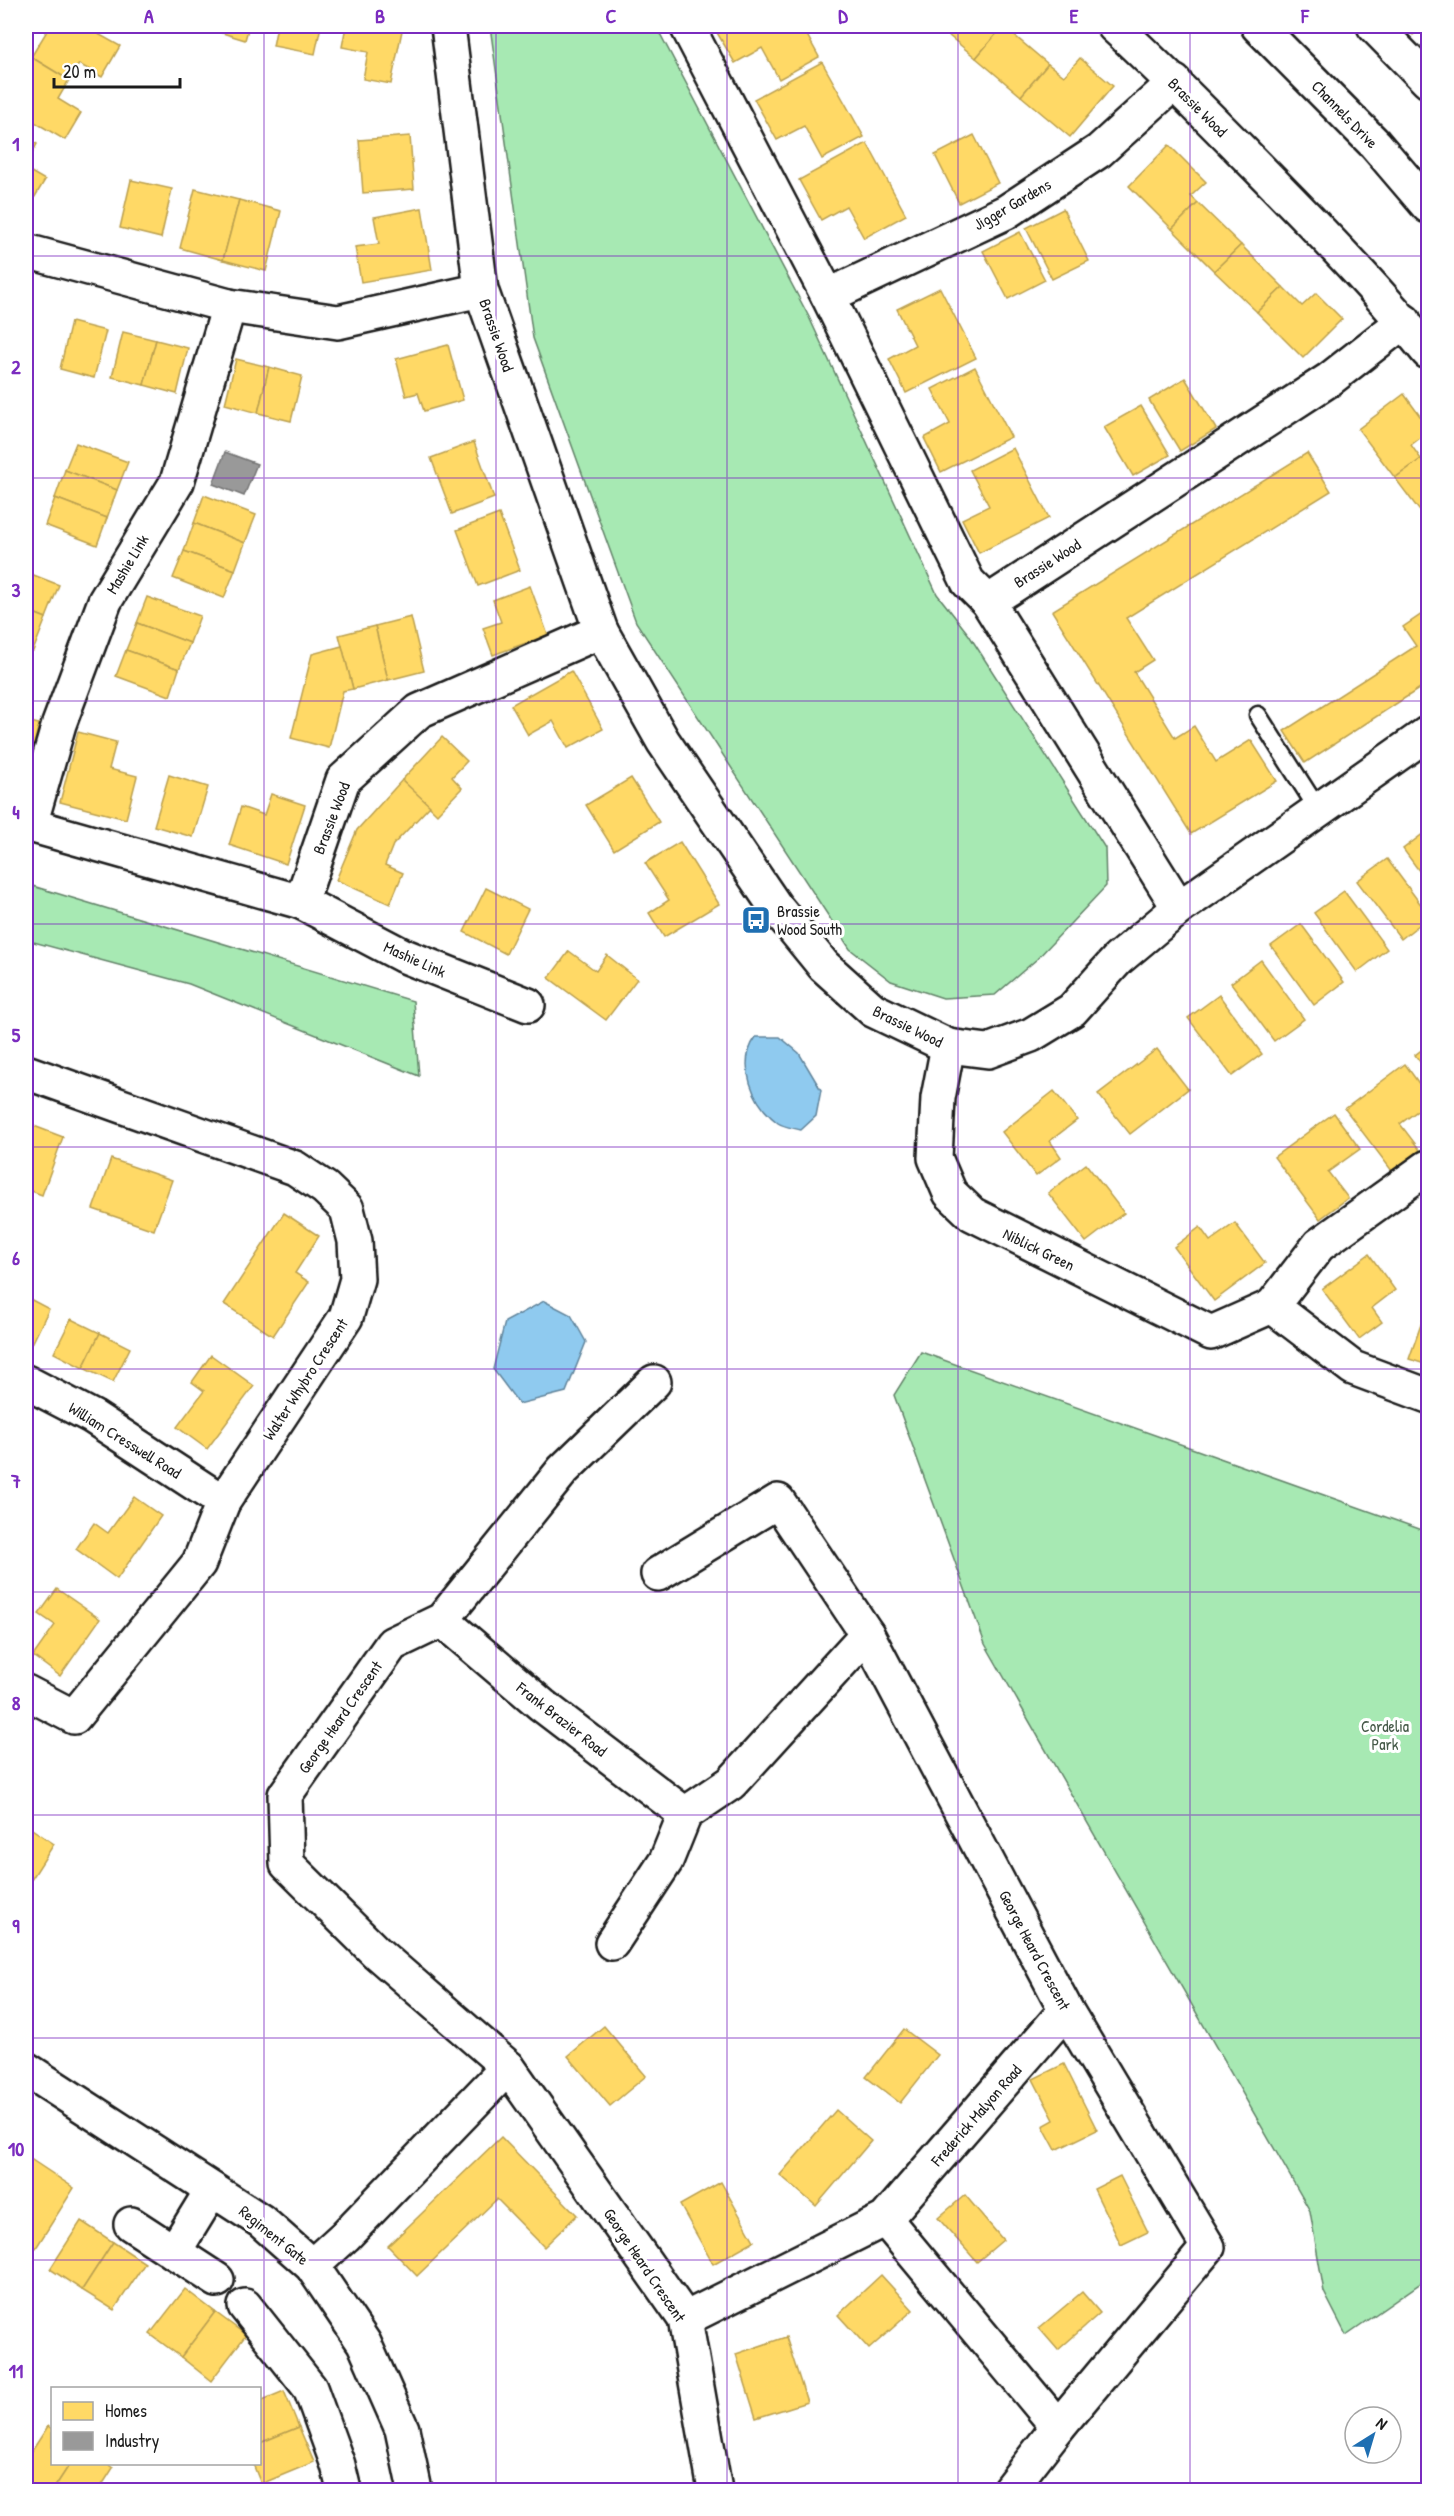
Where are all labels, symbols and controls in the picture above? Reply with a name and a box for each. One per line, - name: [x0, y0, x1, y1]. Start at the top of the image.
- text: A: [144, 2, 154, 29]
- text: B: [375, 2, 385, 29]
- text: C: [606, 2, 617, 29]
- text: D: [838, 2, 848, 29]
- text: E: [1070, 2, 1079, 29]
- text: F: [1300, 2, 1310, 29]
- scale bar: [54, 51, 180, 89]
- text: 20 m: [63, 59, 96, 84]
- street label: Brassie Wood: [1164, 73, 1232, 141]
- street label: Channels Drive: [1307, 75, 1383, 153]
- text: 1: [12, 130, 20, 157]
- street label: Jigger Gardens: [969, 173, 1055, 235]
- street label: Brassie Wood: [474, 296, 520, 374]
- text: 2: [11, 353, 21, 380]
- street label: Mashie Link: [101, 530, 154, 598]
- street label: Brassie Wood: [1009, 533, 1085, 593]
- text: 3: [12, 576, 21, 603]
- street label: Brassie Wood: [307, 779, 355, 857]
- text: 4: [12, 798, 20, 825]
- place label: Brassie Wood South: [777, 900, 842, 940]
- bus stop icon: Brassie Wood South: [740, 904, 772, 936]
- street label: Mashie Link: [381, 936, 450, 983]
- street label: Brassie Wood: [869, 1000, 947, 1052]
- text: 5: [12, 1021, 21, 1048]
- street label: Niblick Green: [1000, 1222, 1078, 1276]
- text: 6: [12, 1244, 20, 1271]
- street label: Walter Whybro Crescent: [257, 1313, 353, 1444]
- street label: William Cresswell Road: [64, 1397, 186, 1483]
- text: 7: [10, 1467, 21, 1494]
- street label: George Heard Crescent: [293, 1656, 387, 1778]
- street label: Frank Brazier Road: [511, 1676, 612, 1761]
- text: 8: [12, 1689, 21, 1716]
- park label: Cordelia Park: [1361, 1715, 1409, 1755]
- street label: George Heard Crescent: [994, 1886, 1076, 2014]
- text: 9: [12, 1912, 20, 1939]
- street label: Frederick Malyon Road: [925, 2060, 1026, 2171]
- text: 10: [8, 2135, 24, 2162]
- street label: Regiment Gate: [235, 2200, 314, 2270]
- street label: George Heard Crescent: [599, 2204, 692, 2327]
- text: 11: [9, 2357, 23, 2384]
- legend: [51, 2387, 261, 2465]
- text: Homes: [105, 2398, 147, 2423]
- north arrow: [1343, 2405, 1403, 2465]
- text: N: [1372, 2412, 1392, 2435]
- text: Industry: [105, 2428, 160, 2453]

